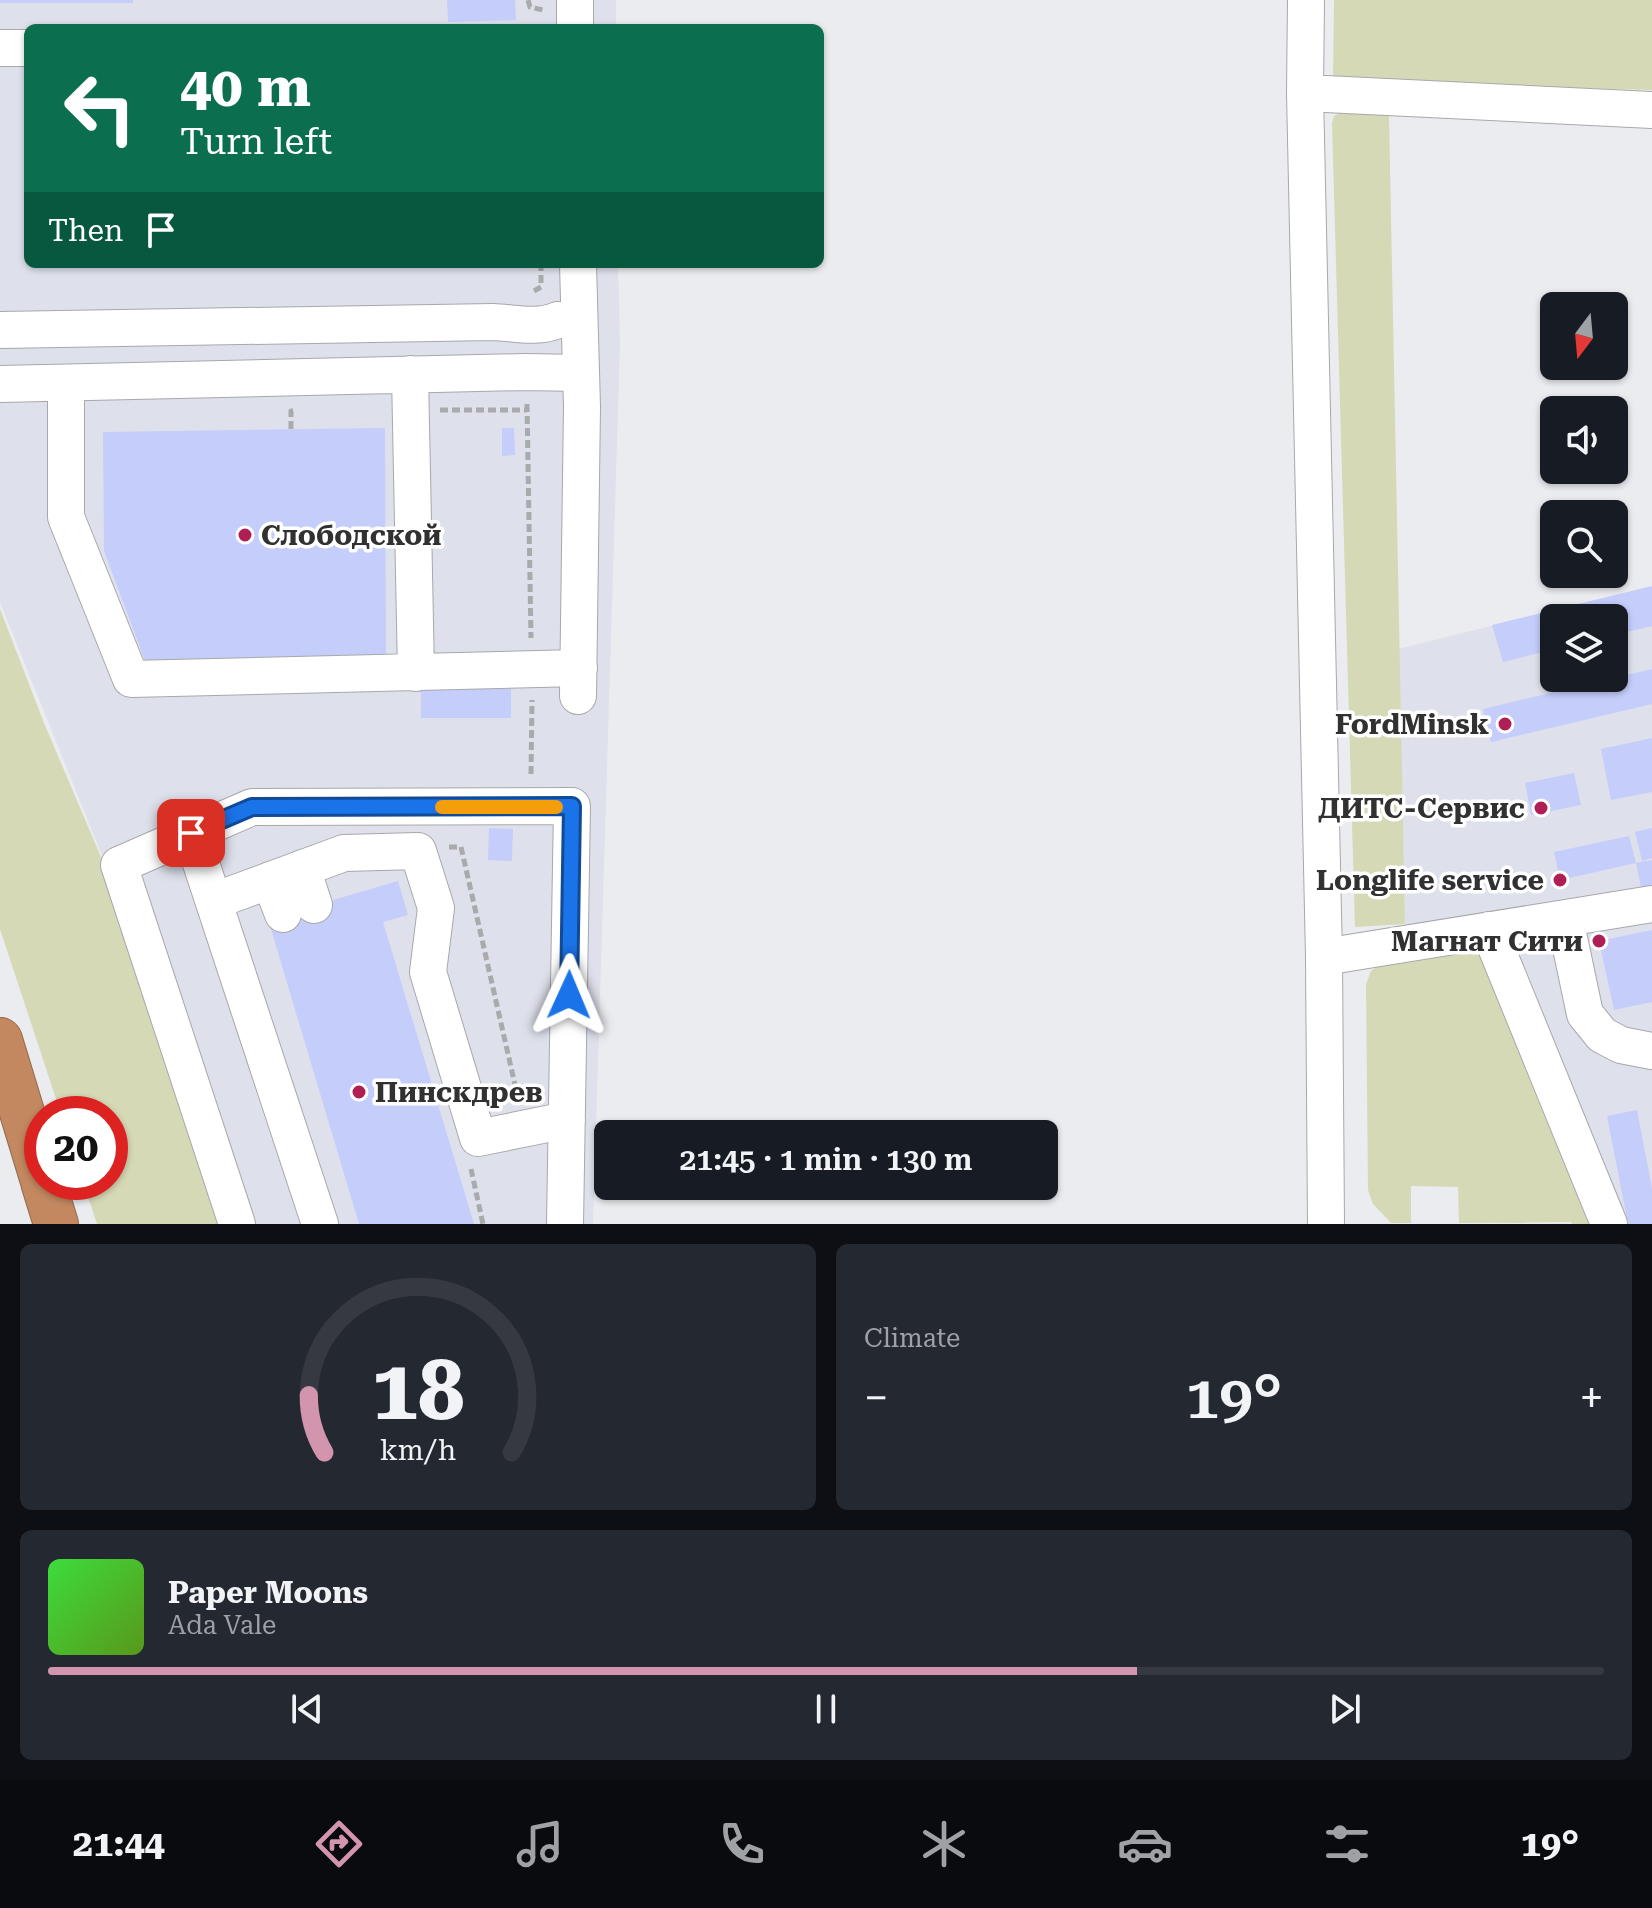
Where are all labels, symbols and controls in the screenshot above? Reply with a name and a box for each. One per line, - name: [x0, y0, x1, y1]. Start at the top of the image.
- text: 40 m: [180, 54, 311, 120]
- icon: left: [48, 56, 152, 160]
- text: Turn left: [180, 121, 332, 163]
- icon: arrive: [139, 208, 183, 252]
- text: Then: [48, 213, 123, 248]
- north arrow: [1540, 292, 1628, 380]
- map controls: [1540, 292, 1628, 692]
- button: sound: [1540, 396, 1628, 484]
- button: search: [1540, 500, 1628, 588]
- place label: Слободской: [261, 519, 442, 552]
- marker: Слободской: [236, 526, 254, 544]
- button: layers: [1540, 604, 1628, 692]
- place label: FordMinsk: [1335, 708, 1489, 741]
- marker: FordMinsk: [1496, 715, 1514, 733]
- place label: ДИТС-Сервис: [1318, 792, 1525, 825]
- pin: [157, 799, 225, 867]
- marker: ДИТС-Сервис: [1532, 799, 1550, 817]
- icon: arrive: [169, 811, 213, 855]
- place label: Longlife service: [1316, 864, 1544, 897]
- marker: Longlife service: [1551, 871, 1569, 889]
- place label: Магнат Cити: [1391, 925, 1583, 958]
- marker: Магнат Cити: [1590, 932, 1608, 950]
- position arrow: [527, 953, 611, 1037]
- place label: Пинскдрев: [375, 1076, 543, 1109]
- marker: Пинскдрев: [350, 1083, 368, 1101]
- speed limit sign: 20: [24, 1096, 128, 1200]
- text: 21:45 · 1 min · 130 m: [680, 1142, 972, 1177]
- text: Climate: [864, 1323, 960, 1353]
- text: 18: [371, 1342, 465, 1439]
- text: 19°: [1186, 1362, 1282, 1433]
- text: −: [864, 1372, 889, 1424]
- text: +: [1579, 1372, 1604, 1424]
- text: km/h: [380, 1433, 456, 1467]
- text: Paper Moons: [168, 1575, 368, 1610]
- text: Ada Vale: [168, 1610, 276, 1640]
- icon: previous: [285, 1687, 329, 1731]
- icon: pause: [804, 1687, 848, 1731]
- icon: next: [1323, 1687, 1367, 1731]
- icon: directions: [311, 1816, 367, 1872]
- icon: music: [512, 1816, 568, 1872]
- icon: phone: [714, 1816, 770, 1872]
- icon: climate: [916, 1816, 972, 1872]
- icon: car: [1117, 1816, 1173, 1872]
- icon: filters: [1319, 1816, 1375, 1872]
- text: 21:44: [73, 1823, 165, 1865]
- text: 19°: [1521, 1823, 1579, 1865]

